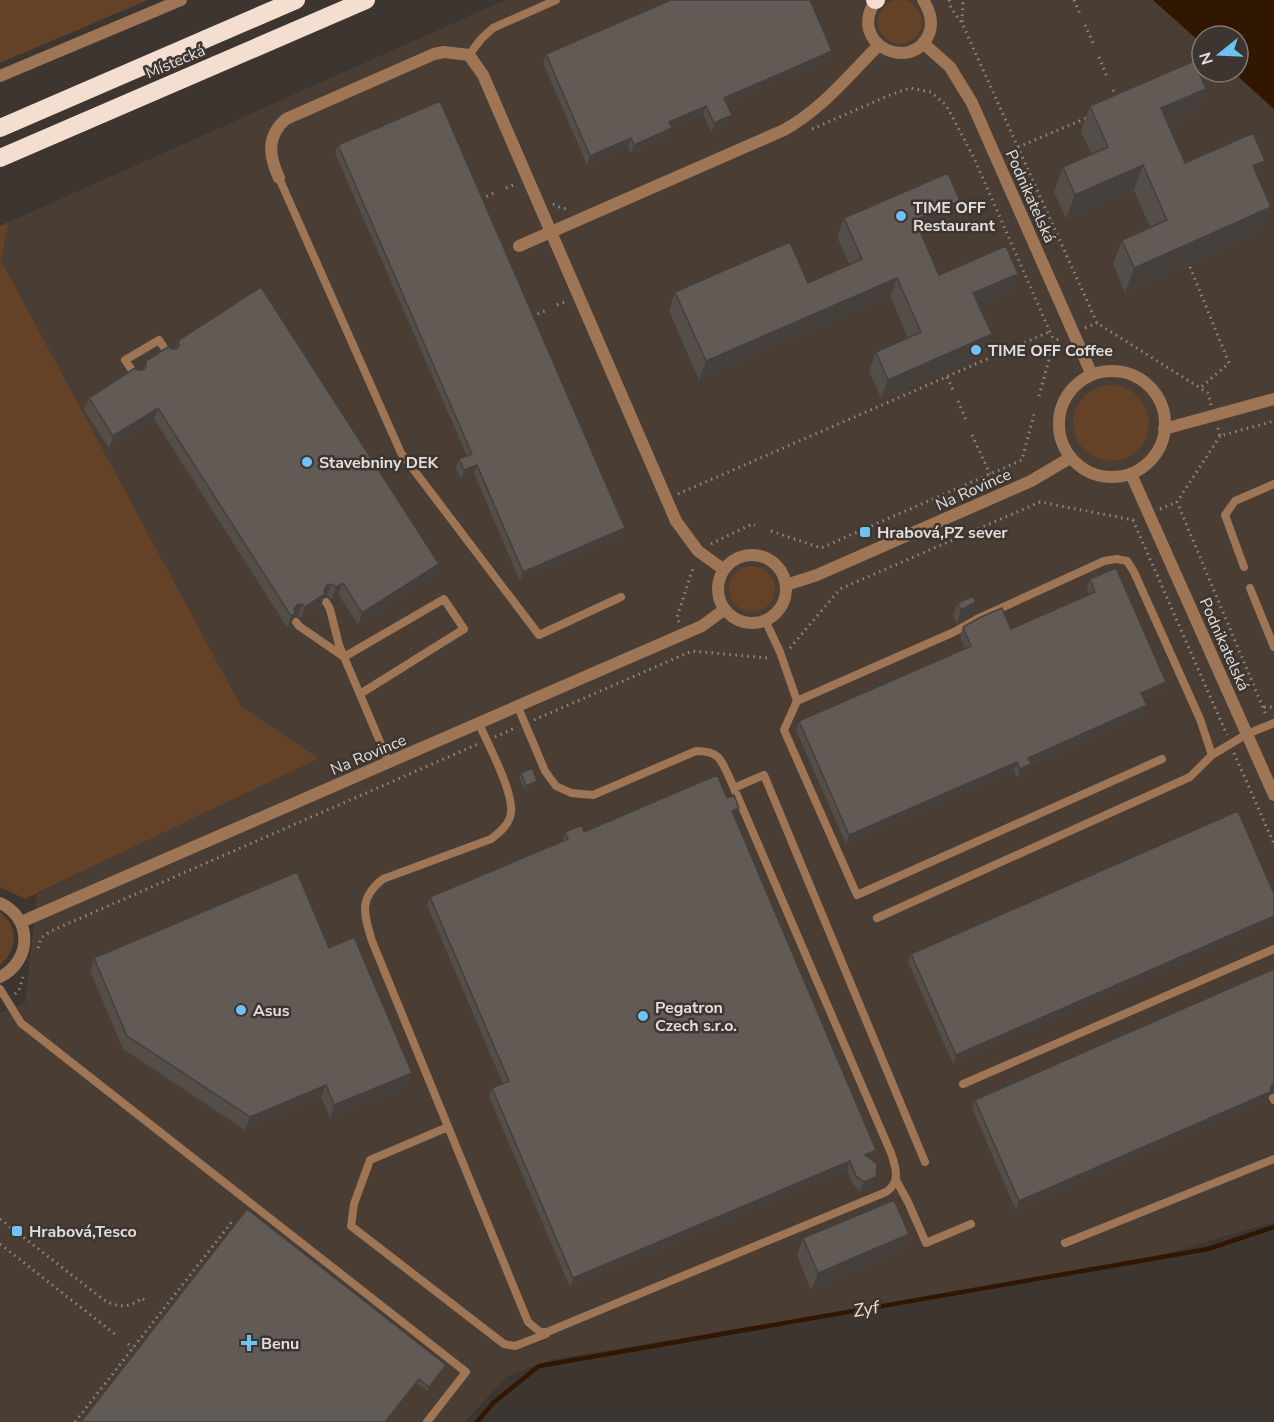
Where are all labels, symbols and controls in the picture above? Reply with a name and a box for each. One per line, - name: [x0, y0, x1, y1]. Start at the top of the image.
- north arrow: [1190, 24, 1250, 84]
- street label: Místecká: [142, 40, 209, 84]
- text: N: [1194, 49, 1219, 67]
- street label: Podnikatelská: [1000, 146, 1060, 247]
- place label: TIME OFF Restaurant: [913, 197, 996, 237]
- marker: TIME OFF Restaurant: [894, 209, 908, 223]
- place label: TIME OFF Coffee: [988, 340, 1113, 362]
- marker: TIME OFF Coffee: [969, 343, 983, 357]
- place label: Stavebniny DEK: [319, 452, 440, 474]
- marker: Stavebniny DEK: [300, 455, 314, 469]
- street label: Na Rovince: [932, 463, 1015, 516]
- place label: Hrabová,PZ sever: [877, 522, 1008, 544]
- marker: Hrabová,PZ sever: [858, 525, 872, 539]
- street label: Podnikatelská: [1194, 594, 1254, 695]
- street label: Na Rovince: [327, 729, 410, 781]
- place label: Pegatron Czech s.r.o.: [655, 997, 737, 1037]
- place label: Asus: [253, 1000, 290, 1022]
- marker: Asus: [234, 1003, 248, 1017]
- marker: Pegatron Czech s.r.o.: [636, 1009, 650, 1023]
- place label: Hrabová,Tesco: [29, 1221, 137, 1243]
- marker: Hrabová,Tesco: [10, 1224, 24, 1238]
- water label: Zyf: [851, 1295, 883, 1323]
- place label: Benu: [261, 1333, 299, 1355]
- marker: Benu: [242, 1336, 256, 1350]

